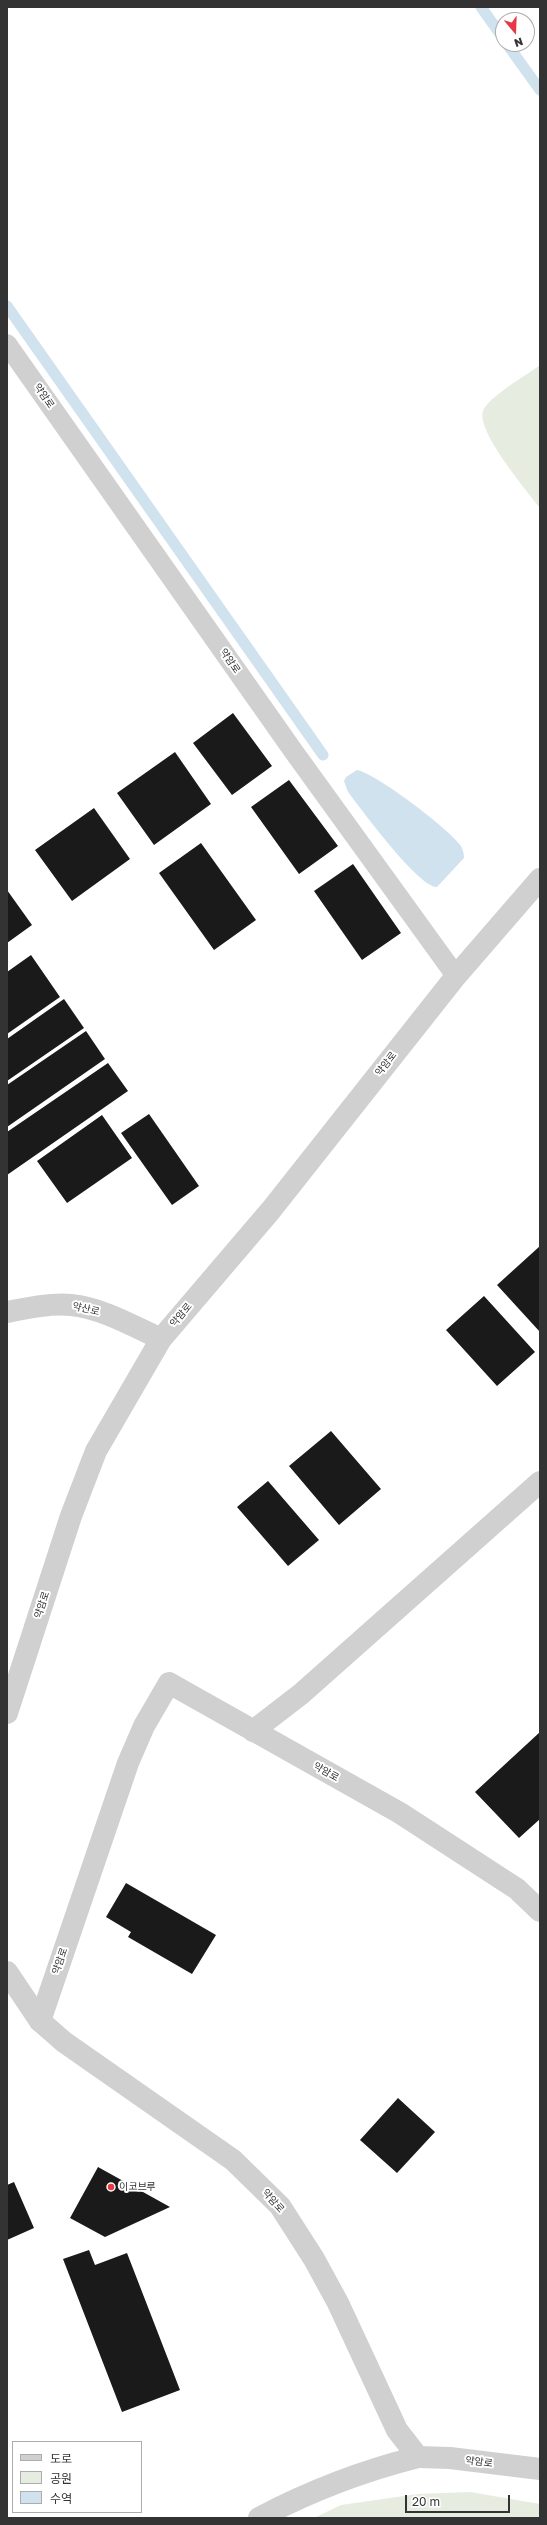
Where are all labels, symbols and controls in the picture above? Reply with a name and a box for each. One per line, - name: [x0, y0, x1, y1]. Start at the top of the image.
- north arrow: [495, 12, 535, 52]
- text: N: [513, 35, 525, 50]
- street label: 약암로: [31, 381, 57, 411]
- street label: 약암로: [217, 646, 243, 676]
- street label: 약암로: [373, 1049, 399, 1079]
- street label: 약산로: [71, 1300, 101, 1318]
- street label: 약암로: [168, 1301, 194, 1329]
- street label: 약암로: [32, 1590, 52, 1620]
- street label: 약암로: [311, 1760, 341, 1784]
- street label: 약암로: [50, 1946, 70, 1976]
- place label: 이코브루: [119, 2181, 156, 2193]
- marker: 이코브루: [106, 2182, 116, 2192]
- street label: 약암로: [259, 2187, 287, 2215]
- legend: [12, 2441, 142, 2513]
- text: 도로: [50, 2451, 72, 2466]
- street label: 약암로: [465, 2454, 493, 2470]
- text: 공원: [50, 2471, 72, 2486]
- scale bar: [407, 2487, 512, 2513]
- text: 수역: [50, 2491, 72, 2506]
- text: 20 m: [412, 2494, 440, 2509]

